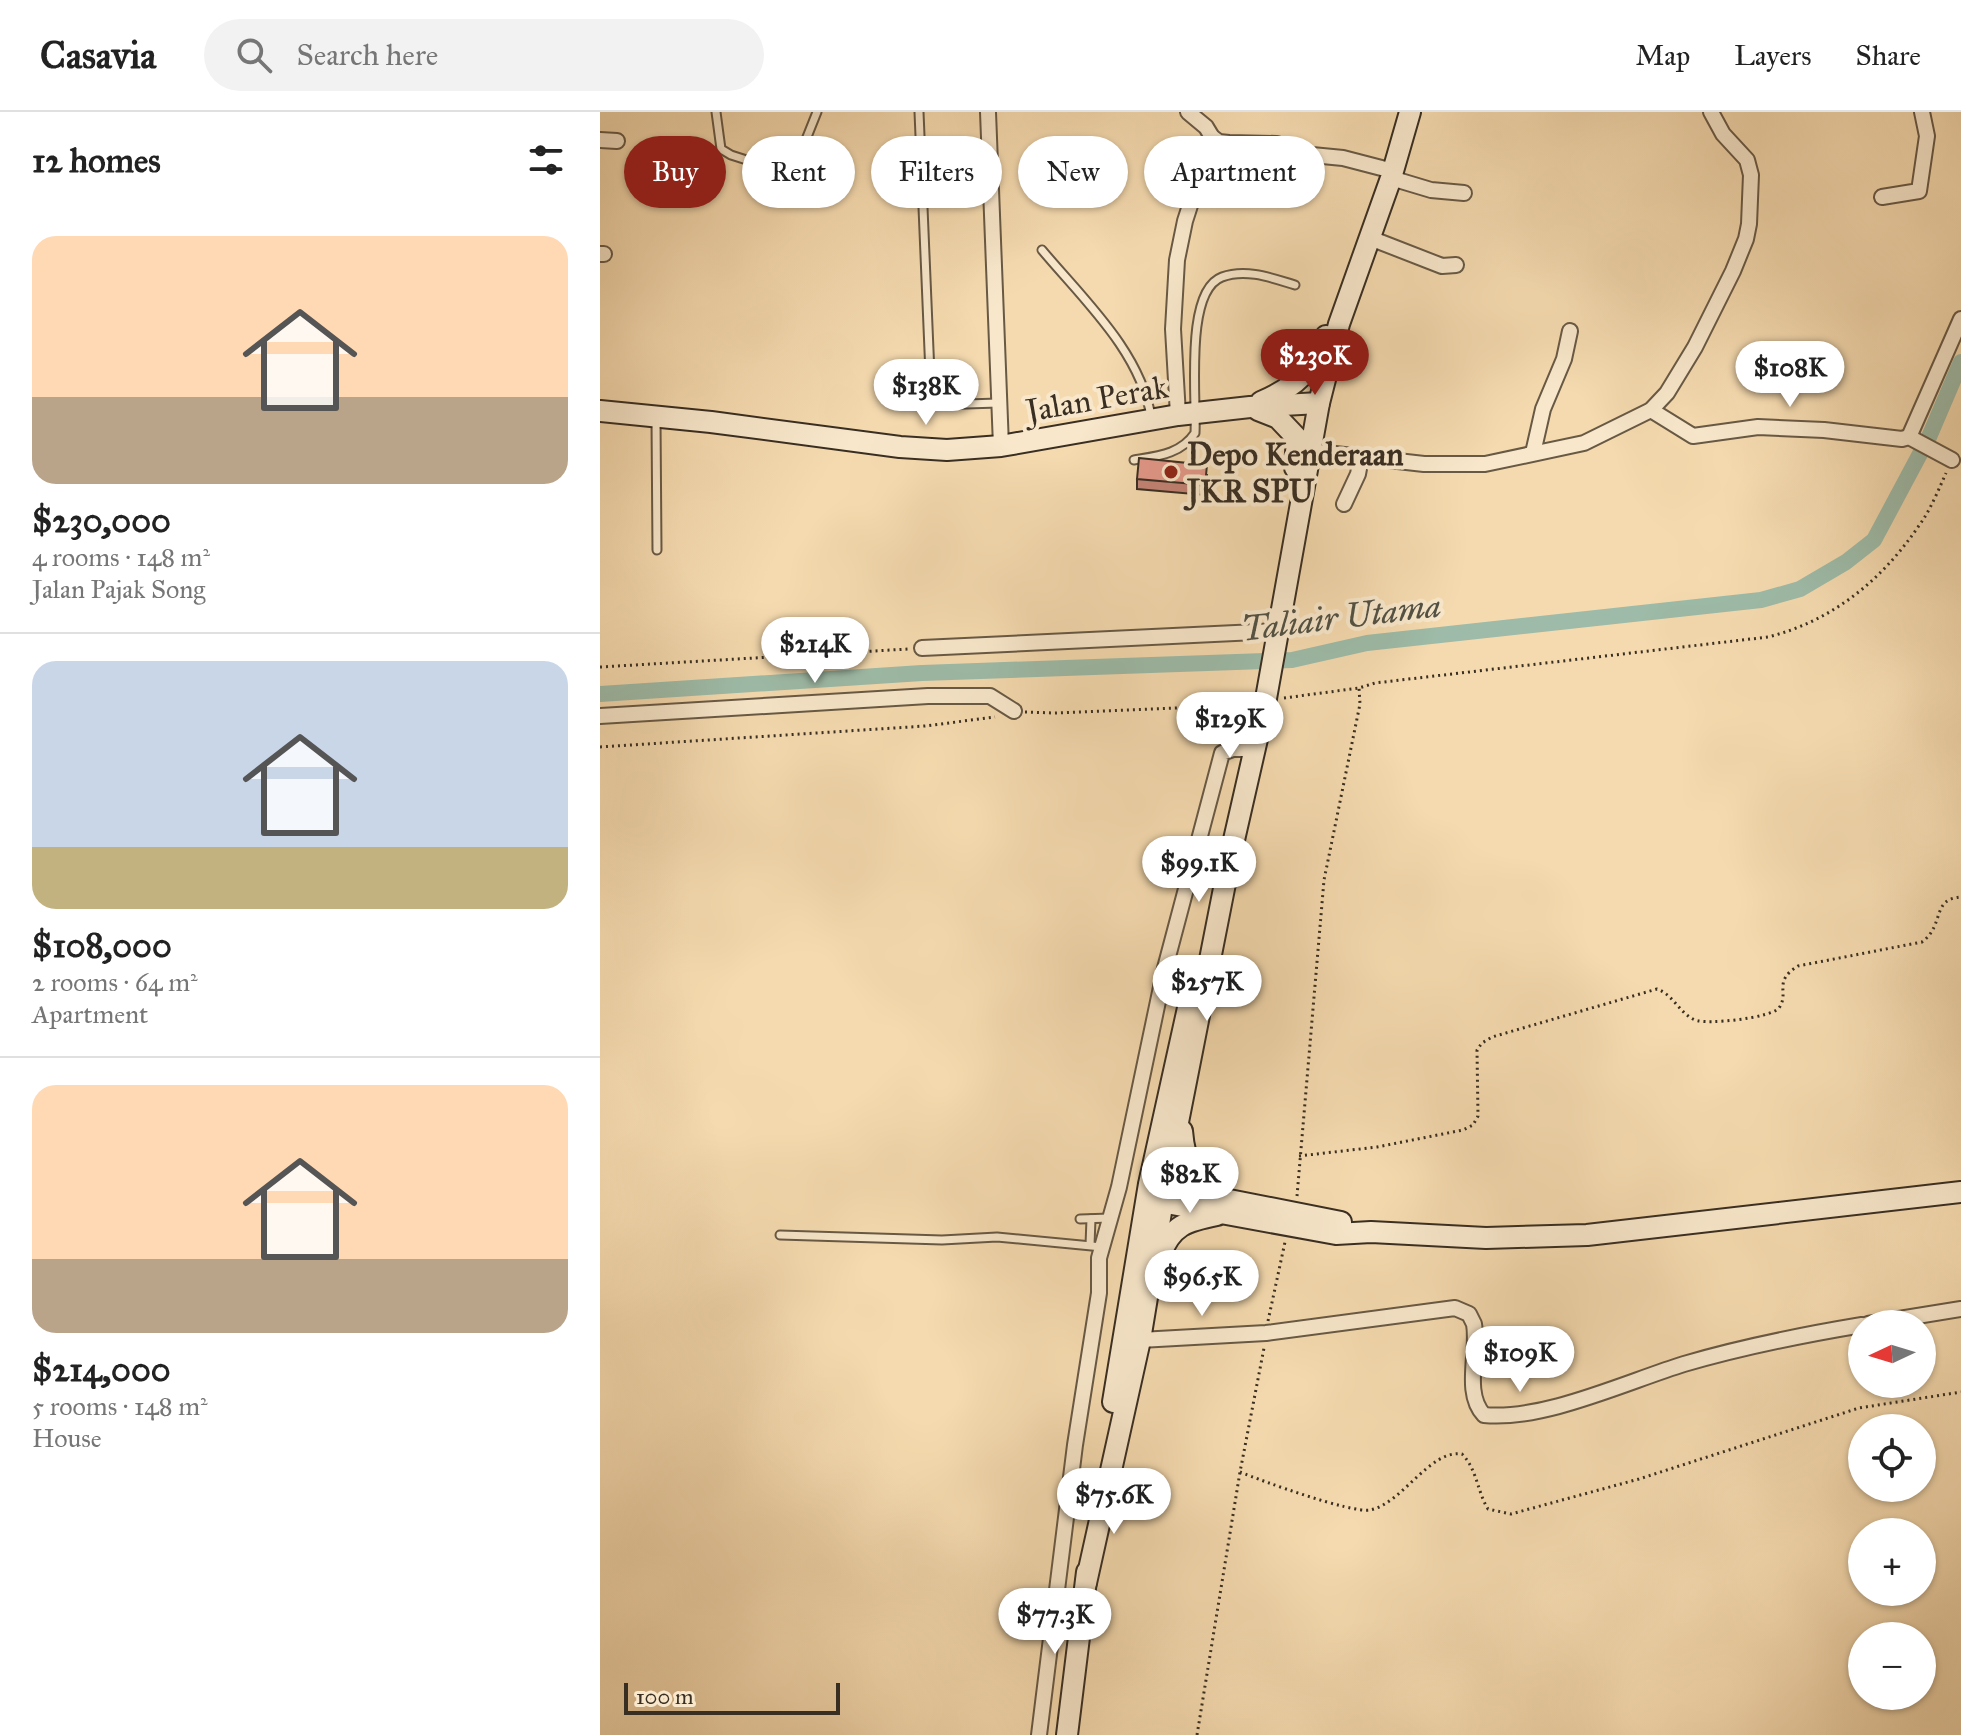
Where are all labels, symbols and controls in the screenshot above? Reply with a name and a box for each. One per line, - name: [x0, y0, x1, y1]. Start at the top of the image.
- search box: [204, 19, 764, 91]
- text: Casavia: [40, 32, 156, 78]
- icon: search: [232, 33, 276, 77]
- text: Search here: [296, 37, 438, 73]
- text: Map: [1635, 38, 1690, 73]
- text: Layers: [1734, 38, 1812, 73]
- text: Share: [1856, 38, 1921, 73]
- chip: Buy: [624, 136, 726, 208]
- chip: Rent: [742, 136, 855, 208]
- chip: Filters: [871, 136, 1002, 208]
- chip: New: [1018, 136, 1128, 208]
- chip: Apartment: [1144, 136, 1325, 208]
- icon: filters: [524, 138, 568, 182]
- text: 12 homes: [32, 140, 161, 181]
- icon: home: [228, 288, 372, 432]
- pin: $230K: [1259, 329, 1371, 397]
- text: $230K: [1279, 339, 1351, 371]
- pin: $108K: [1734, 341, 1846, 409]
- text: $108K: [1753, 351, 1827, 383]
- pin: $138K: [870, 359, 982, 427]
- street label: Jalan Perak: [1020, 367, 1171, 431]
- text: $138K: [892, 369, 960, 401]
- place label: Depo Kenderaan JKR SPU: [1183, 435, 1404, 511]
- marker: Depo Kenderaan JKR SPU: [1162, 463, 1180, 481]
- text: $230,000: [32, 500, 171, 541]
- text: 4 rooms · 148 m²: [32, 541, 210, 573]
- text: Jalan Pajak Song: [32, 573, 205, 605]
- water label: Taliair Utama: [1239, 584, 1443, 650]
- pin: $214K: [759, 617, 871, 685]
- text: $214K: [779, 627, 851, 659]
- pin: $129K: [1174, 692, 1286, 760]
- text: $129K: [1194, 702, 1266, 734]
- icon: home: [228, 713, 372, 857]
- pin: $99.1K: [1134, 836, 1264, 904]
- text: $99.1K: [1160, 846, 1238, 878]
- text: $108,000: [32, 925, 172, 966]
- pin: $257K: [1151, 955, 1263, 1023]
- text: $257K: [1171, 965, 1243, 997]
- text: 2 rooms · 64 m²: [32, 966, 198, 998]
- text: Apartment: [32, 998, 148, 1030]
- icon: home: [228, 1137, 372, 1281]
- pin: $82K: [1143, 1147, 1237, 1215]
- text: $82K: [1160, 1157, 1220, 1189]
- pin: $96.5K: [1137, 1250, 1267, 1318]
- text: $96.5K: [1163, 1260, 1241, 1292]
- north arrow: [1848, 1310, 1936, 1398]
- map controls: [1848, 1310, 1936, 1710]
- pin: $109K: [1464, 1326, 1576, 1394]
- text: $109K: [1483, 1336, 1557, 1368]
- text: $214,000: [32, 1349, 170, 1390]
- text: 5 rooms · 148 m²: [32, 1390, 208, 1422]
- button: locate: [1848, 1414, 1936, 1502]
- text: House: [32, 1422, 102, 1454]
- pin: $75.6K: [1049, 1468, 1179, 1536]
- text: $75.6K: [1075, 1478, 1153, 1510]
- button: +: [1848, 1518, 1936, 1606]
- pin: $77.3K: [990, 1588, 1120, 1656]
- text: $77.3K: [1016, 1598, 1094, 1630]
- button: −: [1848, 1622, 1936, 1710]
- scale bar: [624, 1679, 840, 1715]
- text: 100 m: [636, 1683, 693, 1710]

